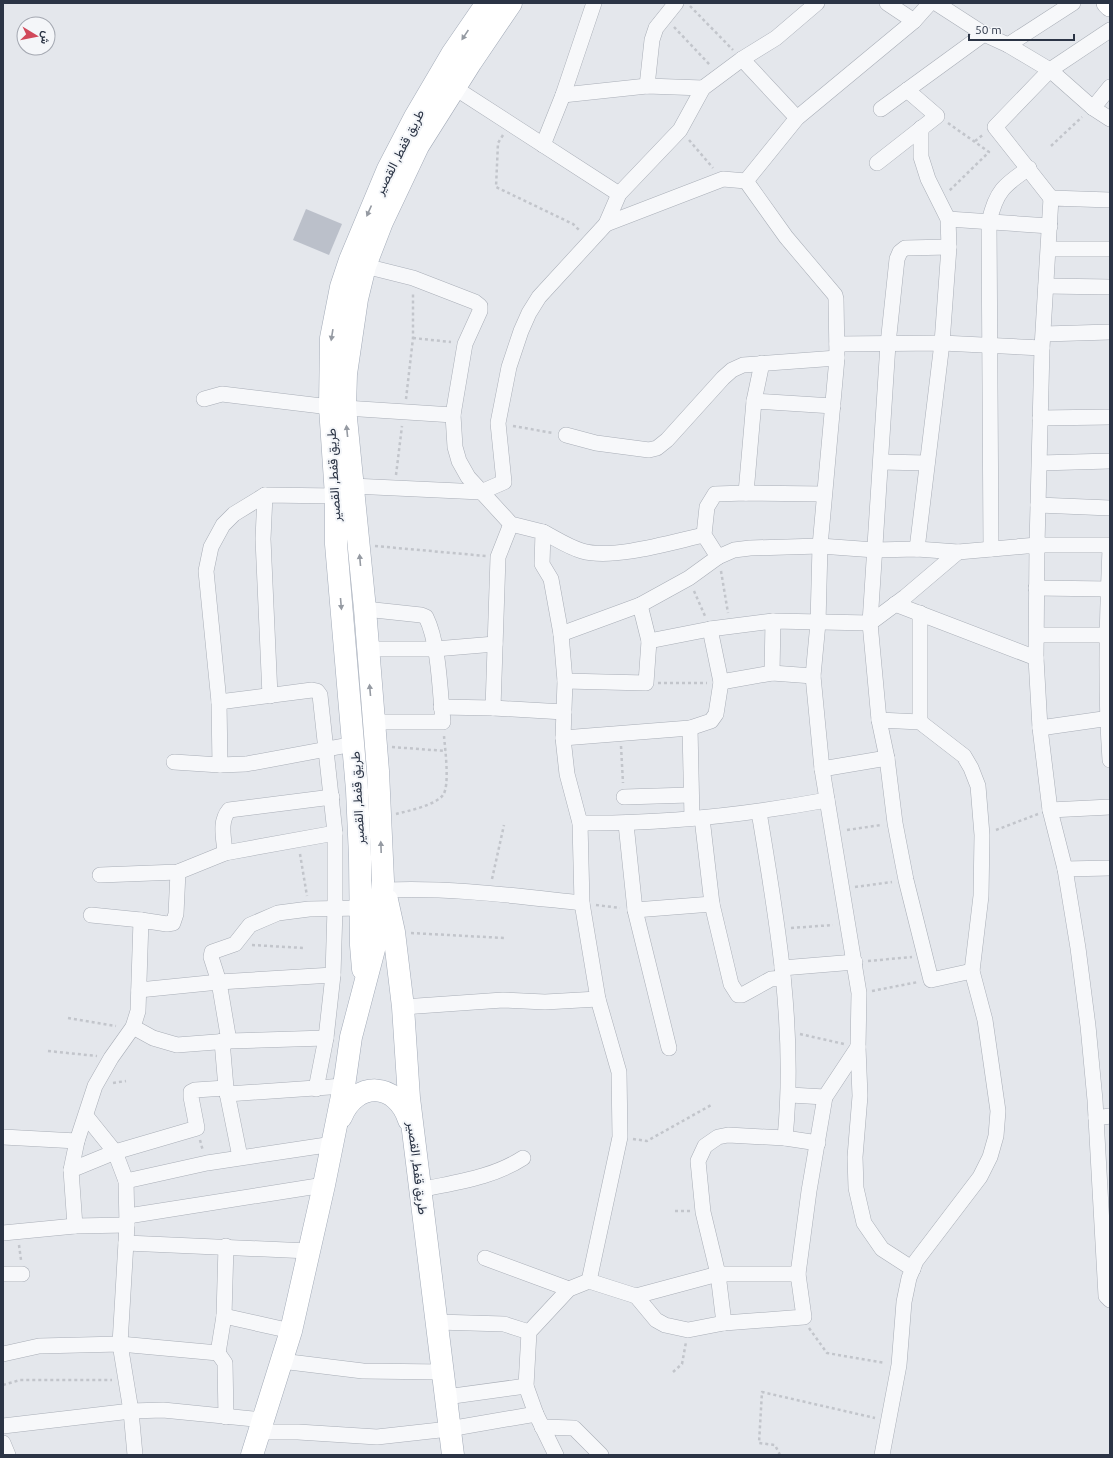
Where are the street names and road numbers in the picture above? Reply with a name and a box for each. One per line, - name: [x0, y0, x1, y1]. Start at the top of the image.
- street label: طريق قفط, القصير: [371, 107, 428, 199]
- street label: طريق قفط, القصير: [324, 428, 344, 523]
- street label: طريق قفط, القصير: [348, 751, 368, 846]
- street label: طريق قفط, القصير: [403, 1120, 431, 1216]

